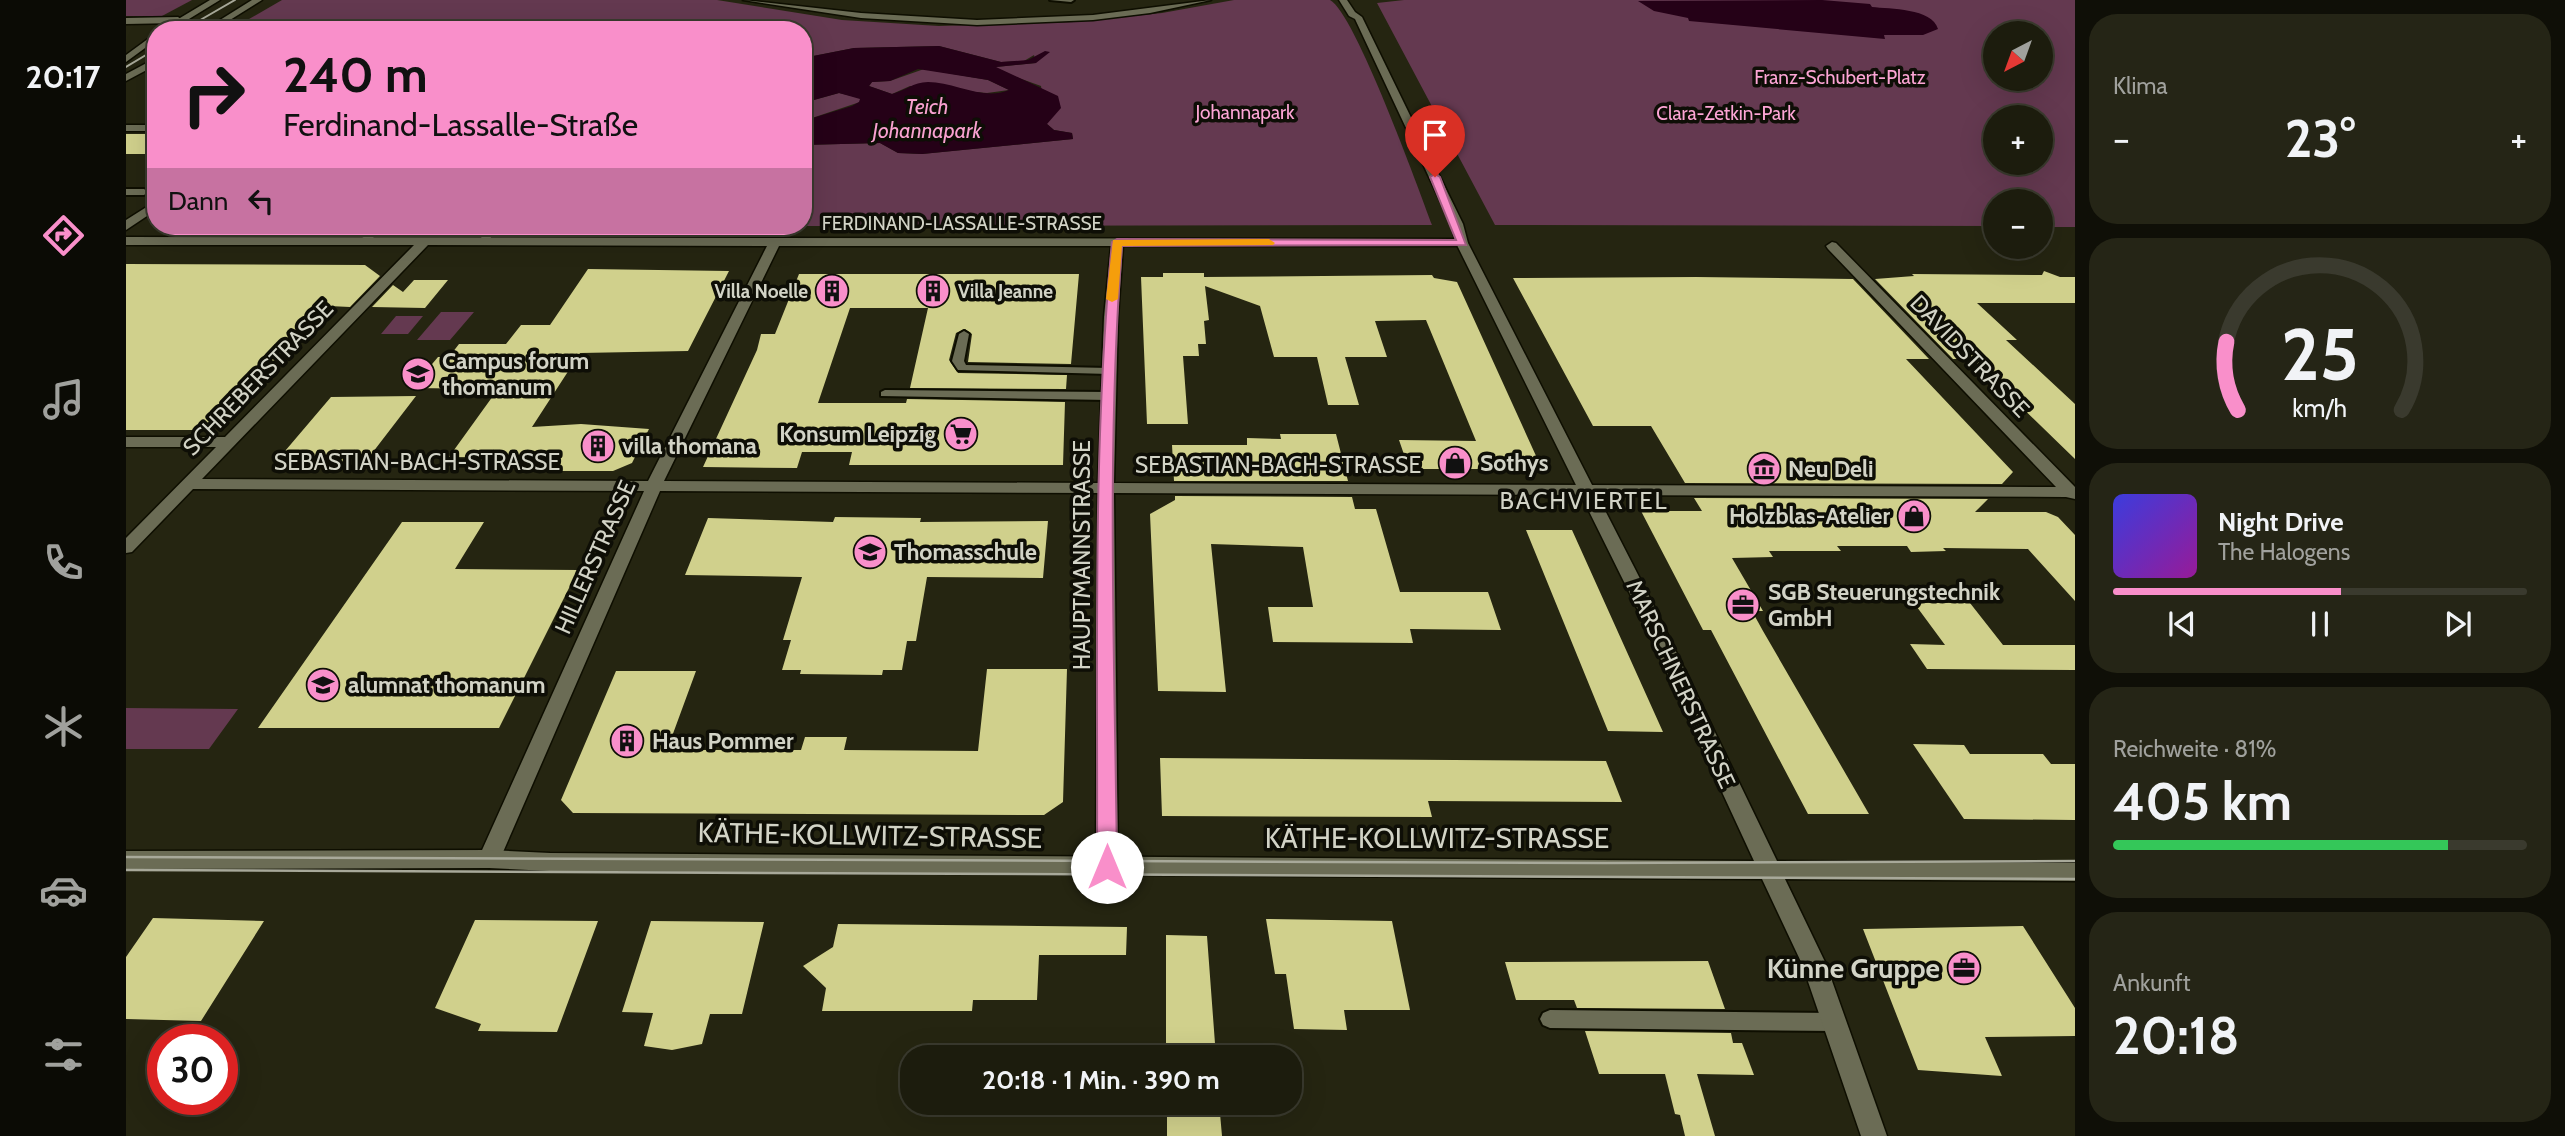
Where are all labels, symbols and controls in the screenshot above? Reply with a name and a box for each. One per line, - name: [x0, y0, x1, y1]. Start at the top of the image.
- north arrow: [1983, 21, 2053, 91]
- map controls: [1983, 21, 2053, 259]
- text: 240 m: [283, 45, 428, 104]
- icon: right: [168, 49, 259, 140]
- text: 20:17: [26, 57, 100, 96]
- park label: Franz-Schubert-Platz: [1754, 66, 1926, 89]
- text: Klima: [2113, 72, 2168, 100]
- water label: Teich Johannapark: [871, 94, 982, 143]
- park label: Johannapark: [1194, 101, 1295, 124]
- park label: Clara-Zetkin-Park: [1656, 102, 1796, 125]
- text: Ferdinand-Lassalle-Straße: [283, 105, 638, 144]
- pin: [1405, 105, 1465, 177]
- button: +: [1983, 105, 2053, 175]
- text: 23°: [2285, 107, 2355, 170]
- text: −: [2113, 115, 2130, 162]
- text: +: [2510, 115, 2527, 162]
- icon: arrive: [1416, 116, 1454, 154]
- icon: left: [242, 182, 280, 220]
- text: Dann: [168, 185, 228, 217]
- button: −: [1983, 189, 2053, 259]
- icon: directions: [39, 211, 88, 260]
- street label: FERDINAND-LASSALLE-STRASSE: [822, 212, 1102, 235]
- building icon: Villa Noelle: [813, 272, 851, 310]
- building icon: Villa Jeanne: [914, 272, 952, 310]
- place label: Villa Noelle: [715, 280, 808, 303]
- place label: Villa Jeanne: [958, 280, 1053, 303]
- street label: DAVIDSTRASSE: [1905, 289, 2035, 423]
- street label: SCHREBERSTRASSE: [177, 295, 339, 461]
- text: 25: [2281, 310, 2359, 398]
- place label: Campus forum thomanum: [442, 347, 589, 401]
- school or university icon: Campus forum thomanum: [399, 355, 437, 393]
- icon: music: [39, 375, 88, 424]
- text: km/h: [2293, 392, 2347, 422]
- supermarket icon: Konsum Leipzig: [942, 415, 980, 453]
- place label: Konsum Leipzig: [779, 420, 936, 448]
- building icon: villa thomana: [579, 427, 617, 465]
- place label: villa thomana: [622, 432, 757, 460]
- street label: HAUPTMANNSTRASSE: [1068, 440, 1096, 670]
- shop icon: Sothys: [1436, 444, 1474, 482]
- street label: SEBASTIAN-BACH-STRASSE: [274, 448, 560, 476]
- place label: Sothys: [1480, 449, 1549, 477]
- museum icon: Neu Deli: [1745, 450, 1783, 488]
- street label: SEBASTIAN-BACH-STRASSE: [1135, 451, 1421, 479]
- place label: Neu Deli: [1788, 455, 1874, 483]
- street label: HILLERSTRASSE: [549, 476, 641, 638]
- district label: BACHVIERTEL: [1500, 486, 1668, 515]
- shop icon: Holzblas-Atelier: [1895, 497, 1933, 535]
- place label: Holzblas-Atelier: [1729, 502, 1890, 530]
- text: Night Drive: [2218, 506, 2344, 538]
- school or university icon: Thomasschule: [851, 533, 889, 571]
- icon: phone: [39, 538, 88, 587]
- place label: Thomasschule: [894, 538, 1037, 566]
- text: The Halogens: [2218, 538, 2350, 566]
- street label: MARSCHNERSTRASSE: [1620, 575, 1742, 793]
- place label: SGB Steuerungstechnik GmbH: [1768, 578, 2001, 632]
- office icon: SGB Steuerungstechnik GmbH: [1724, 586, 1762, 624]
- icon: previous: [2163, 605, 2201, 643]
- icon: pause: [2301, 605, 2339, 643]
- icon: next: [2439, 605, 2477, 643]
- school or university icon: alumnat thomanum: [304, 666, 342, 704]
- place label: alumnat thomanum: [348, 671, 546, 699]
- icon: climate: [39, 702, 88, 751]
- building icon: Haus Pommer: [608, 722, 646, 760]
- place label: Haus Pommer: [652, 727, 794, 755]
- text: Reichweite · 81%: [2113, 735, 2276, 763]
- text: 405 km: [2113, 770, 2292, 833]
- street label: KÄTHE-KOLLWITZ-STRASSE: [697, 815, 1043, 855]
- street label: KÄTHE-KOLLWITZ-STRASSE: [1265, 821, 1609, 855]
- position arrow: [1070, 830, 1144, 904]
- icon: car: [39, 866, 88, 915]
- office icon: Künne Gruppe: [1945, 949, 1983, 987]
- place label: Künne Gruppe: [1767, 951, 1940, 985]
- text: Ankunft: [2113, 969, 2191, 997]
- text: 20:18: [2113, 1004, 2239, 1067]
- speed limit sign: 30: [147, 1024, 238, 1115]
- icon: filters: [39, 1030, 88, 1079]
- text: 20:18 · 1 Min. · 390 m: [982, 1064, 1220, 1096]

